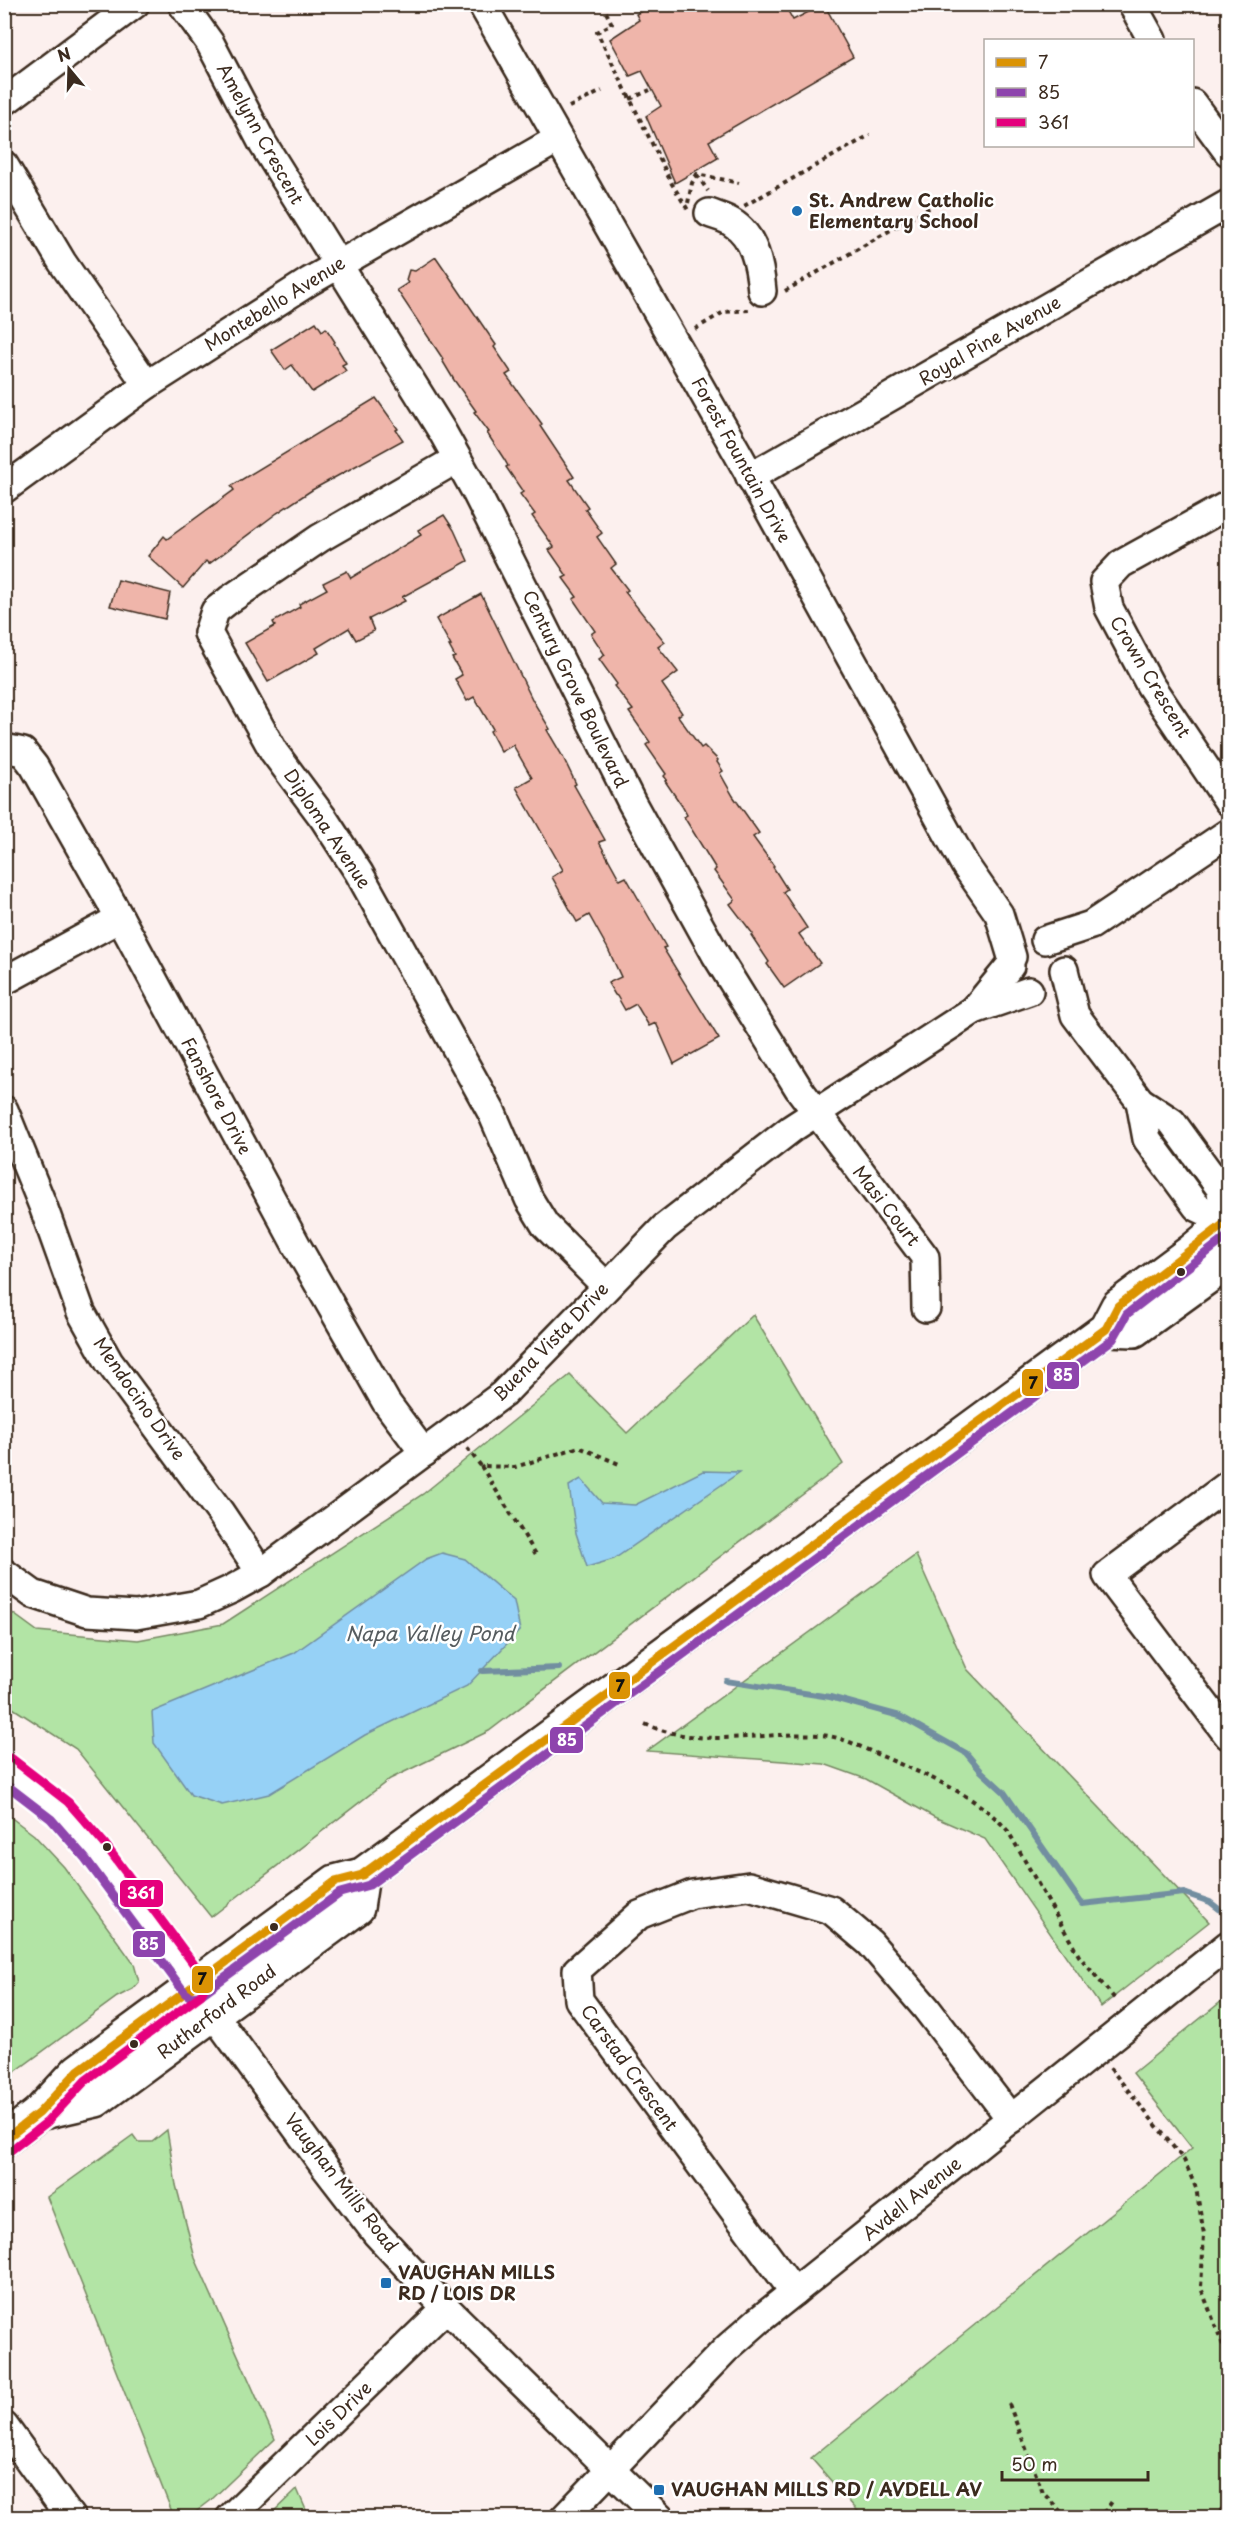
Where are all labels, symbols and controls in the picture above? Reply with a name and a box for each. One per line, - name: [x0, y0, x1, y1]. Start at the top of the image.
- north arrow: [39, 39, 99, 99]
- legend: [984, 39, 1194, 147]
- text: N: [54, 40, 74, 67]
- text: 7: [1038, 48, 1048, 75]
- street label: Amelynn Crescent: [211, 58, 311, 209]
- text: 85: [1038, 78, 1060, 105]
- text: 361: [1038, 108, 1069, 135]
- place label: St. Andrew Catholic Elementary School: [809, 186, 994, 234]
- marker: St. Andrew Catholic Elementary School: [790, 204, 804, 218]
- street label: Montebello Avenue: [199, 248, 350, 357]
- street label: Royal Pine Avenue: [913, 288, 1065, 391]
- street label: Forest Fountain Drive: [686, 372, 799, 547]
- street label: Century Grove Boulevard: [517, 585, 636, 792]
- street label: Crown Crescent: [1104, 610, 1198, 742]
- street label: Diploma Avenue: [278, 763, 378, 894]
- street label: Fanshore Drive: [175, 1032, 260, 1159]
- street label: Masi Court: [847, 1159, 927, 1251]
- unlabelled marker: [1175, 1266, 1187, 1278]
- street label: Buena Vista Drive: [486, 1275, 614, 1407]
- street label: Mendocino Drive: [88, 1331, 193, 1465]
- line badge: 85: [1046, 1361, 1080, 1390]
- text: 85: [1053, 1362, 1073, 1386]
- line badge: 7: [1021, 1368, 1044, 1397]
- text: 7: [1028, 1370, 1038, 1394]
- water label: Napa Valley Pond: [346, 1618, 518, 1648]
- line badge: 7: [608, 1671, 631, 1700]
- text: 7: [615, 1673, 625, 1697]
- line badge: 85: [549, 1726, 584, 1754]
- text: 85: [557, 1727, 577, 1751]
- unlabelled marker: [101, 1841, 113, 1853]
- line badge: 361: [119, 1879, 164, 1908]
- text: 361: [127, 1880, 155, 1904]
- unlabelled marker: [268, 1921, 280, 1933]
- line badge: 85: [132, 1930, 166, 1958]
- text: 85: [139, 1931, 159, 1955]
- street label: Rutherford Road: [151, 1957, 281, 2065]
- line badge: 7: [191, 1965, 214, 1994]
- text: 7: [197, 1966, 207, 1990]
- street label: Carstad Crescent: [575, 1998, 685, 2136]
- unlabelled marker: [128, 2038, 140, 2050]
- street label: Vaughan Mills Road: [279, 2107, 405, 2258]
- street label: Avdell Avenue: [856, 2149, 966, 2246]
- place label: VAUGHAN MILLS RD / LOIS DR: [398, 2258, 555, 2306]
- marker: VAUGHAN MILLS RD / LOIS DR: [379, 2276, 393, 2290]
- street label: Lois Drive: [299, 2374, 377, 2452]
- scale bar: [1002, 2444, 1148, 2482]
- text: 50 m: [1011, 2450, 1058, 2477]
- place label: VAUGHAN MILLS RD / AVDELL AV: [671, 2475, 982, 2502]
- marker: VAUGHAN MILLS RD / AVDELL AV: [652, 2483, 666, 2497]

